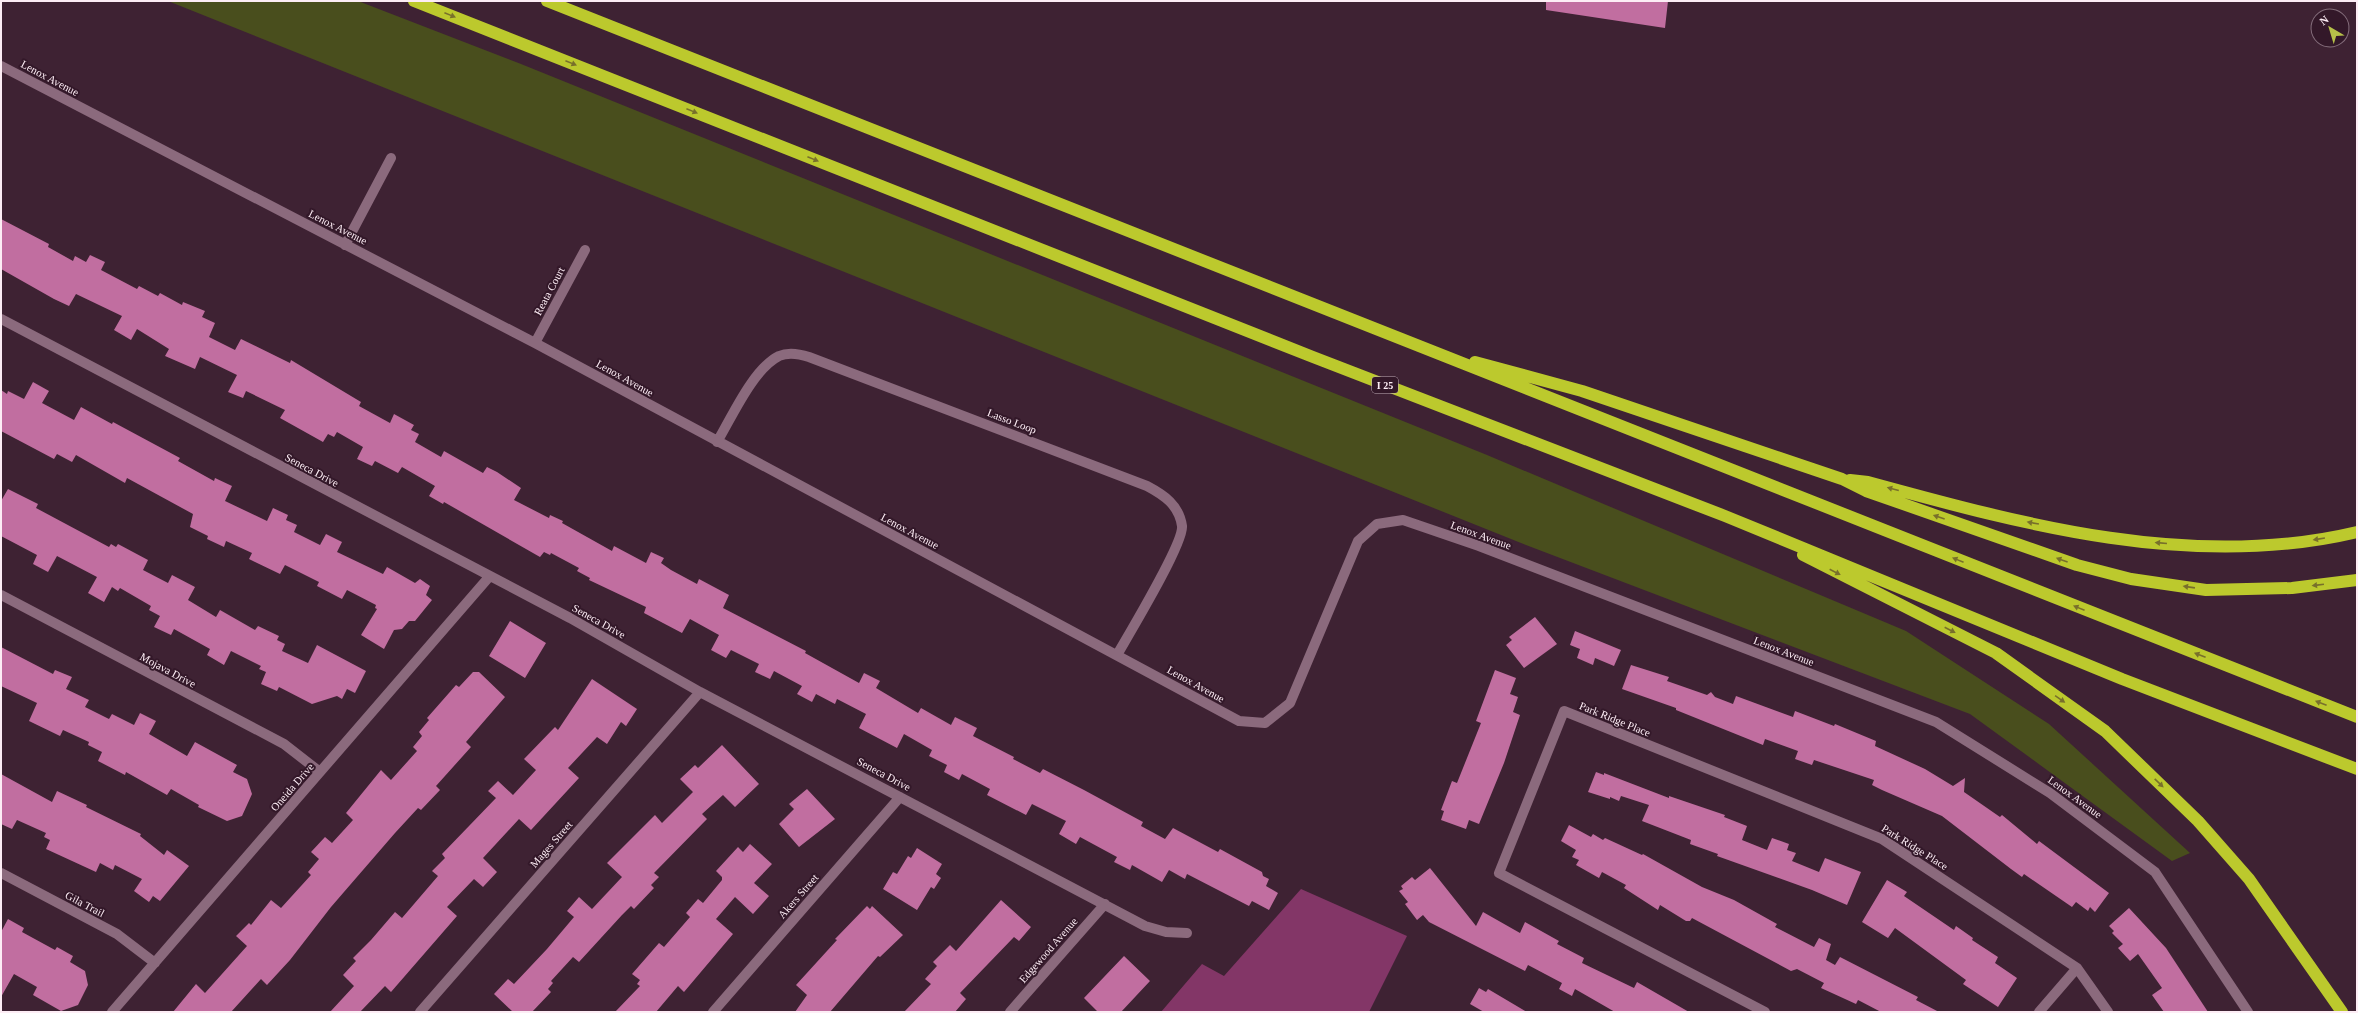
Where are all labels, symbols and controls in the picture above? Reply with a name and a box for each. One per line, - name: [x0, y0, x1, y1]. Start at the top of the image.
- north arrow: [2310, 8, 2350, 48]
- one-way arrow: [445, 13, 457, 19]
- text: N: [2317, 13, 2331, 27]
- street label: Lenox Avenue: [19, 58, 81, 98]
- one-way arrow: [565, 61, 577, 67]
- one-way arrow: [686, 109, 698, 115]
- one-way arrow: [807, 156, 818, 162]
- street label: Lenox Avenue: [307, 207, 369, 247]
- street label: Reata Court: [531, 265, 567, 317]
- street label: Lenox Avenue: [594, 357, 656, 399]
- road number: I 25: [1372, 377, 1398, 393]
- street label: Lasso Loop: [986, 406, 1039, 436]
- street label: Seneca Drive: [283, 451, 341, 489]
- one-way arrow: [1887, 486, 1899, 492]
- street label: Lenox Avenue: [879, 511, 941, 551]
- one-way arrow: [1933, 514, 1945, 520]
- street label: Lenox Avenue: [1449, 518, 1513, 552]
- one-way arrow: [2027, 520, 2039, 526]
- one-way arrow: [2313, 536, 2325, 542]
- one-way arrow: [2155, 540, 2167, 547]
- one-way arrow: [1951, 556, 1963, 562]
- one-way arrow: [2056, 556, 2068, 562]
- one-way arrow: [1829, 568, 1840, 575]
- one-way arrow: [2312, 582, 2324, 588]
- one-way arrow: [2183, 584, 2195, 590]
- street label: Seneca Drive: [570, 601, 628, 641]
- one-way arrow: [2072, 604, 2084, 610]
- one-way arrow: [1945, 627, 1956, 634]
- street label: Lenox Avenue: [1752, 634, 1816, 668]
- street label: Mojava Drive: [138, 650, 198, 690]
- one-way arrow: [2193, 652, 2205, 658]
- street label: Lenox Avenue: [1165, 663, 1227, 705]
- one-way arrow: [2055, 695, 2066, 703]
- street label: Park Ridge Place: [1578, 699, 1652, 739]
- one-way arrow: [2314, 699, 2326, 705]
- street label: Seneca Drive: [855, 755, 913, 793]
- street label: Oneida Drive: [268, 761, 316, 813]
- street label: Lenox Avenue: [2046, 773, 2104, 821]
- one-way arrow: [2154, 779, 2164, 788]
- street label: Mages Street: [528, 818, 574, 870]
- street label: Park Ridge Place: [1880, 822, 1950, 872]
- street label: Akers Street: [776, 871, 820, 921]
- street label: Gila Trail: [63, 889, 107, 919]
- street label: Edgewood Avenue: [1016, 915, 1080, 985]

